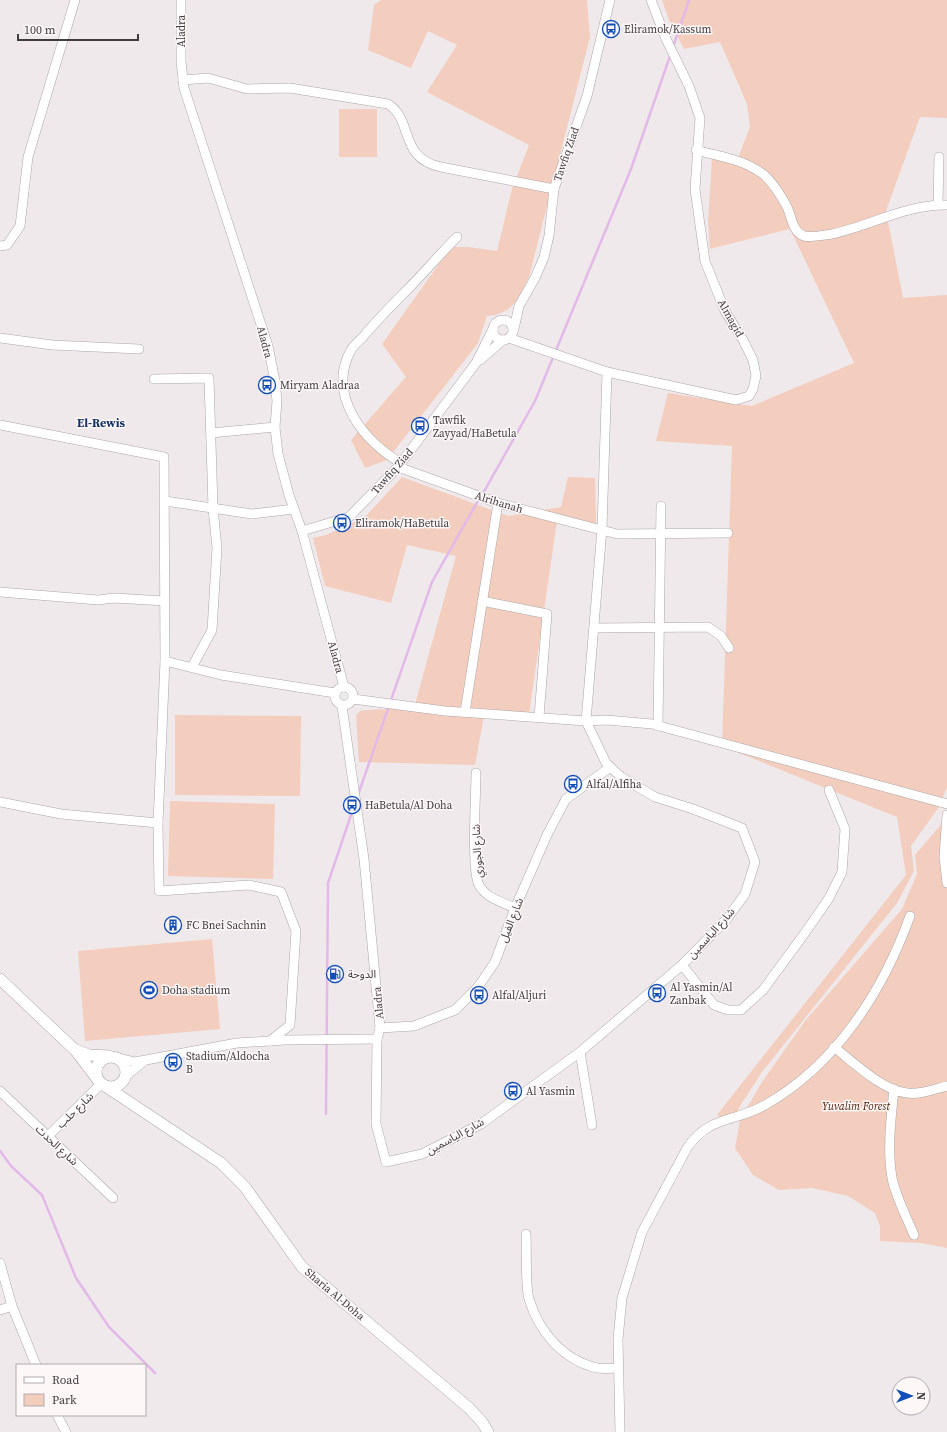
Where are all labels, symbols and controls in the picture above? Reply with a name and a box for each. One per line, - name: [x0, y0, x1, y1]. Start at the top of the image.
- street label: Aladra: [174, 14, 189, 47]
- scale bar: [18, 16, 138, 42]
- bus stop icon: Eliramok/Kassum: [601, 19, 621, 39]
- text: 100 m: [24, 22, 56, 38]
- place label: Eliramok/Kassum: [624, 22, 712, 37]
- street label: Tawfiq Ziad: [550, 124, 583, 183]
- street label: Almagid: [714, 297, 747, 341]
- street label: Aladra: [253, 325, 276, 360]
- bus stop icon: Miryam Aladraa: [257, 375, 277, 395]
- place label: Miryam Aladraa: [280, 378, 360, 393]
- place label: Tawfik Zayyad/HaBetula: [433, 413, 517, 441]
- district label: El-Rewis: [77, 415, 125, 431]
- bus stop icon: Tawfik Zayyad/HaBetula: [410, 416, 430, 436]
- street label: Tawfiq Ziad: [368, 445, 417, 498]
- street label: Alrihanah: [473, 488, 525, 517]
- bus stop icon: Eliramok/HaBetula: [332, 513, 352, 533]
- place label: Eliramok/HaBetula: [355, 516, 449, 531]
- street label: Aladra: [324, 640, 347, 675]
- bus stop icon: Alfal/Alfiha: [563, 774, 583, 794]
- place label: Alfal/Alfiha: [586, 777, 642, 792]
- bus stop icon: HaBetula/Al Doha: [342, 795, 362, 815]
- place label: HaBetula/Al Doha: [365, 798, 453, 813]
- street label: شارع الجوري: [469, 823, 488, 878]
- street label: شارع الفيل: [496, 895, 527, 945]
- street label: شارع الياسمين: [684, 904, 739, 962]
- building icon: FC Bnei Sachnin: [163, 915, 183, 935]
- place label: FC Bnei Sachnin: [186, 918, 267, 933]
- fuel station icon: الدوحة: [325, 964, 345, 984]
- place label: الدوحة: [348, 967, 376, 982]
- sports icon: Doha stadium: [139, 980, 159, 1000]
- place label: Al Yasmin/Al Zanbak: [670, 980, 733, 1008]
- place label: Doha stadium: [162, 983, 230, 998]
- bus stop icon: Al Yasmin/Al Zanbak: [647, 983, 667, 1003]
- bus stop icon: Alfal/Aljuri: [469, 985, 489, 1005]
- street label: Aladra: [370, 986, 387, 1020]
- place label: Alfal/Aljuri: [492, 988, 546, 1003]
- place label: Stadium/Aldocha B: [186, 1049, 270, 1077]
- bus stop icon: Stadium/Aldocha B: [163, 1052, 183, 1072]
- bus stop icon: Al Yasmin: [503, 1081, 523, 1101]
- place label: Al Yasmin: [526, 1084, 575, 1099]
- street label: شارع حلب: [54, 1089, 97, 1132]
- park label: Yuvalim Forest: [822, 1099, 890, 1114]
- street label: شارع الياسمين: [424, 1114, 487, 1158]
- street label: شارع الحدث: [32, 1122, 82, 1169]
- street label: Sharia Al-Doha: [302, 1265, 368, 1324]
- legend: [16, 1364, 146, 1416]
- text: Road: [52, 1372, 79, 1388]
- north arrow: [891, 1376, 931, 1416]
- text: Park: [52, 1392, 77, 1408]
- text: N: [913, 1392, 928, 1400]

